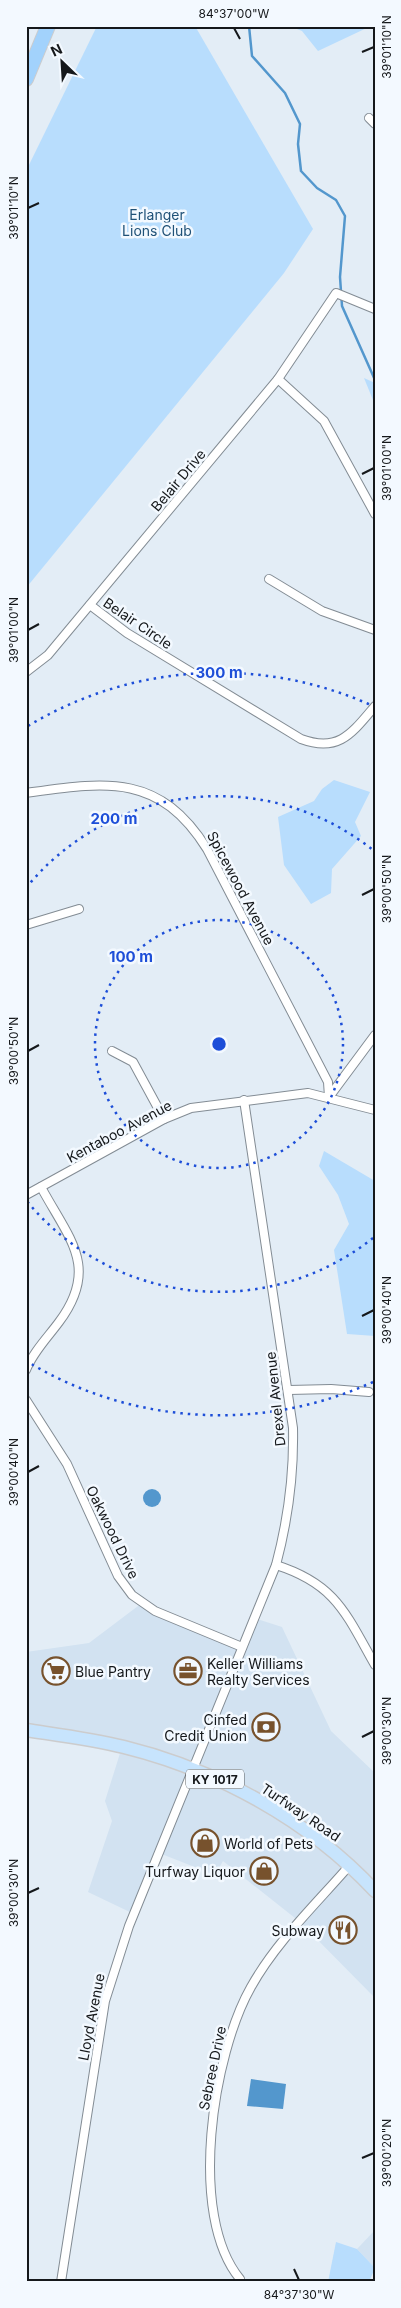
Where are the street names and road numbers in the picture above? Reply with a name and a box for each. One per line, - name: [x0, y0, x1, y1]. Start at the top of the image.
- street label: Belair Drive: [147, 445, 209, 515]
- street label: Belair Circle: [100, 594, 176, 652]
- street label: Spicewood Avenue: [204, 828, 278, 948]
- street label: Kentaboo Avenue: [64, 1096, 174, 1166]
- street label: Drexel Avenue: [262, 1351, 288, 1447]
- street label: Oakwood Drive: [83, 1483, 143, 1581]
- road number: KY 1017: [186, 1770, 244, 1788]
- street label: Turfway Road: [258, 1779, 344, 1845]
- street label: Lloyd Avenue: [74, 1972, 108, 2062]
- street label: Sebree Drive: [195, 2024, 229, 2112]

